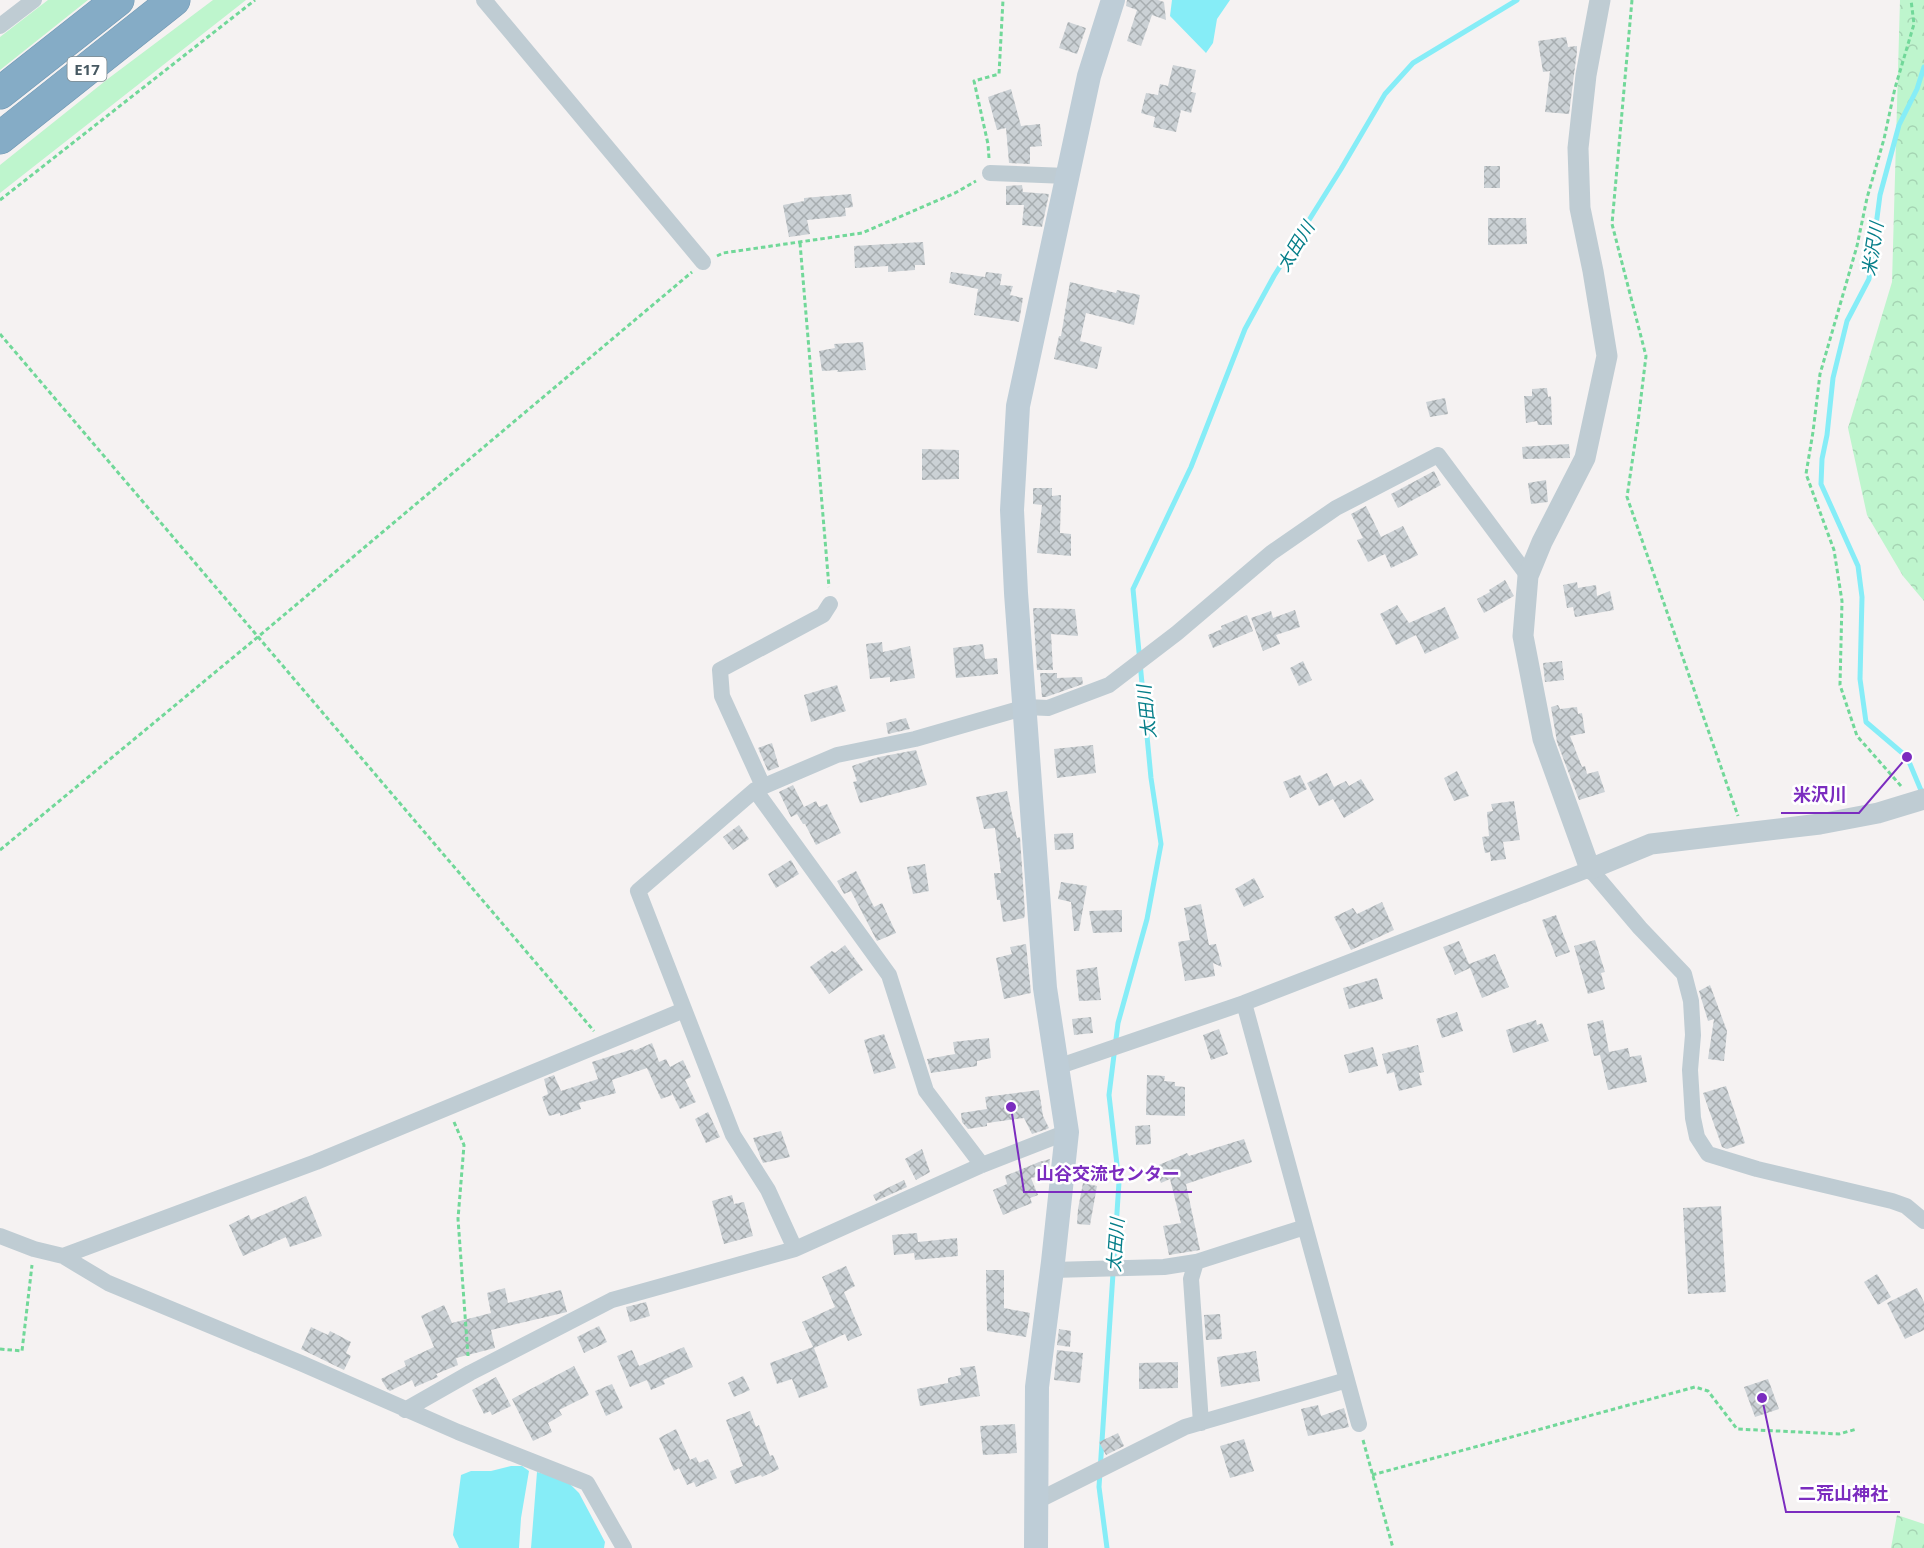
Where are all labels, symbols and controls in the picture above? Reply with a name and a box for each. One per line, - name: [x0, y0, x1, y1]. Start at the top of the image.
- road number: E17: [68, 57, 106, 81]
- water label: 太田川: [1271, 215, 1320, 275]
- water label: 米沢川: [1856, 218, 1888, 278]
- water label: 太田川: [1131, 682, 1161, 740]
- callout: 米沢川: [1781, 777, 1859, 813]
- text: 米沢川: [1793, 782, 1847, 806]
- callout: 山谷交流センター: [1024, 1156, 1192, 1192]
- text: 山谷交流センター: [1036, 1161, 1180, 1185]
- water label: 太田川: [1101, 1215, 1129, 1273]
- callout: 二荒山神社: [1786, 1476, 1900, 1512]
- text: 二荒山神社: [1798, 1481, 1888, 1505]

